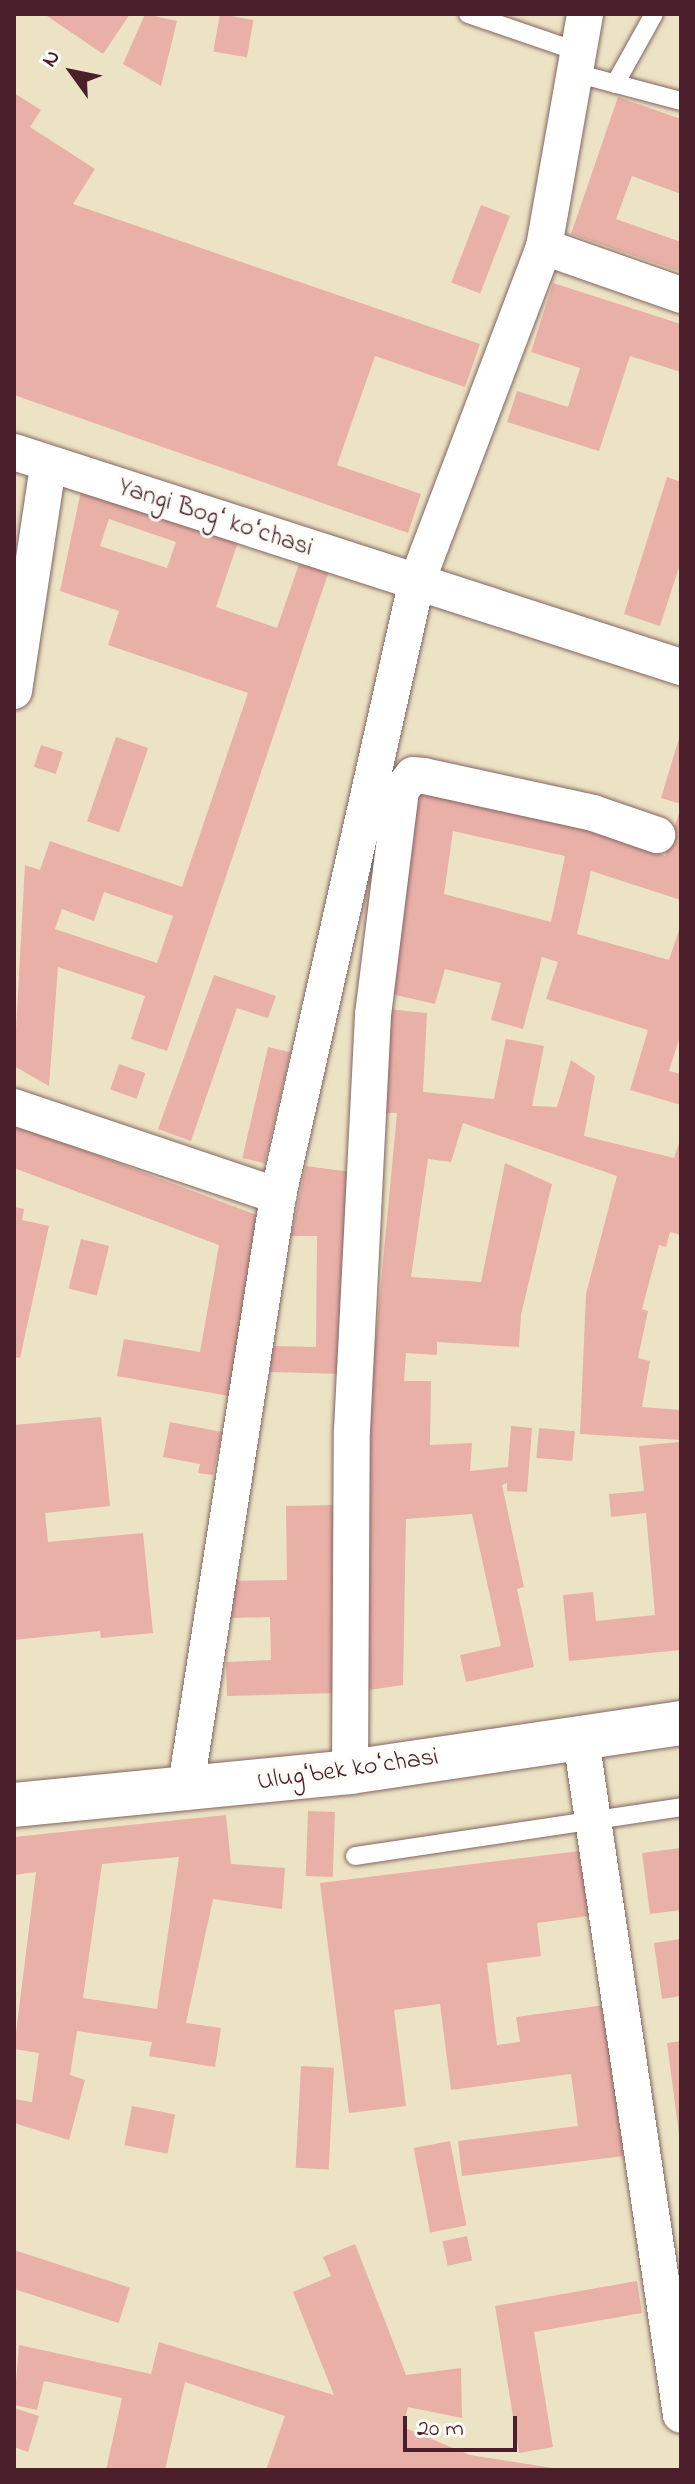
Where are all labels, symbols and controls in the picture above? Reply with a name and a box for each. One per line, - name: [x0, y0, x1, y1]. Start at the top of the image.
- north arrow: [32, 32, 112, 112]
- text: N: [34, 44, 69, 74]
- street label: Yangi Bogʻ koʻchasi: [114, 473, 316, 565]
- street label: Ulugʻbek koʻchasi: [255, 1743, 441, 1799]
- scale bar: [407, 2400, 521, 2450]
- text: 20 m: [417, 2412, 464, 2447]

